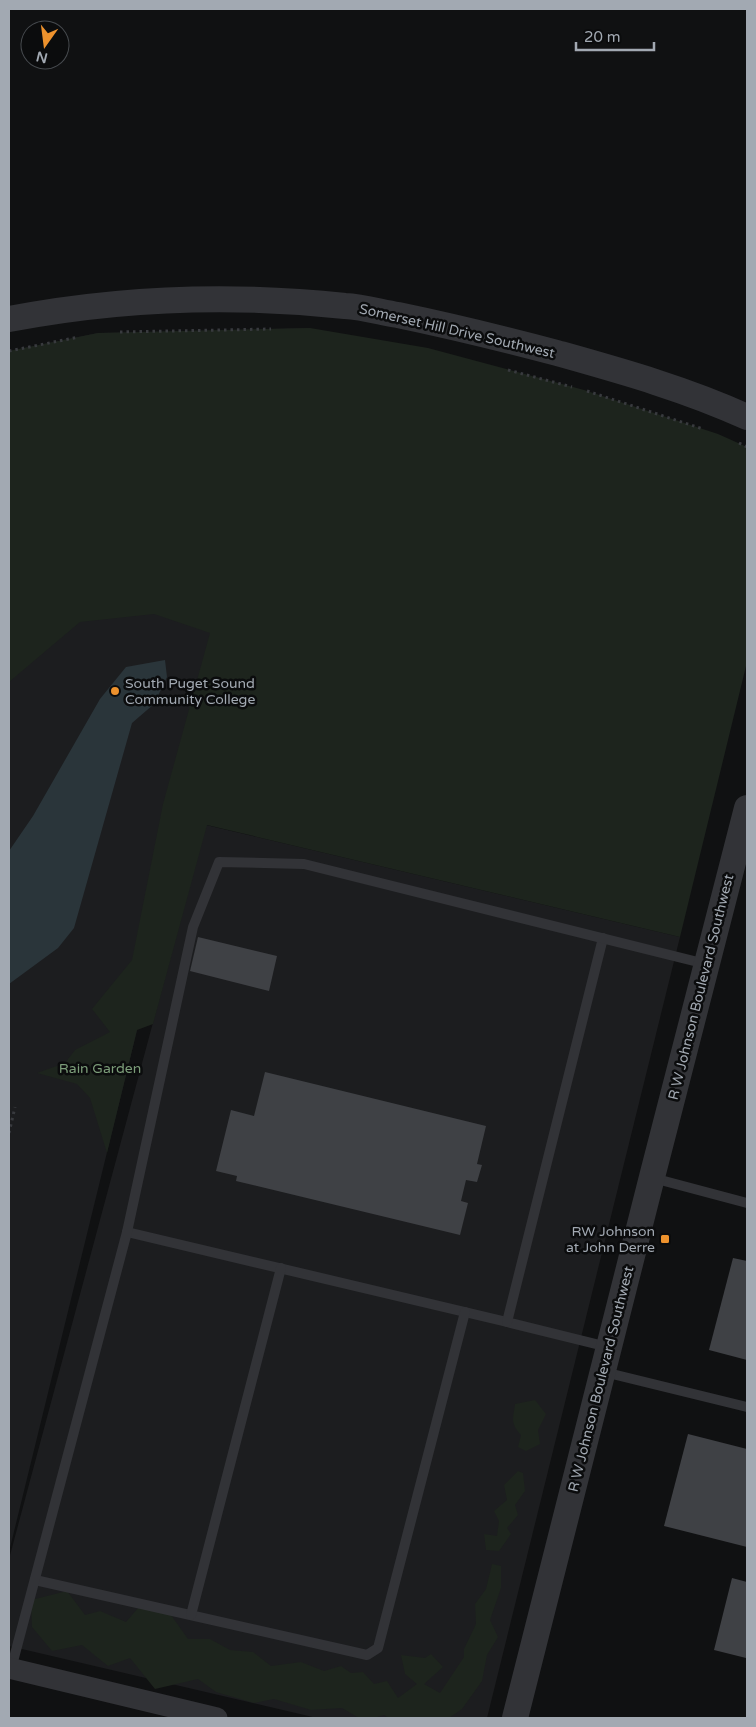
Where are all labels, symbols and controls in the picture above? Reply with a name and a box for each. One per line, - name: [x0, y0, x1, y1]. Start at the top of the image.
- north arrow: [20, 20, 70, 70]
- scale bar: [576, 20, 654, 52]
- text: 20 m: [584, 28, 621, 46]
- text: N: [34, 48, 49, 67]
- street label: Somerset Hill Drive Southwest: [358, 300, 557, 362]
- place label: South Puget Sound Community College: [125, 675, 255, 708]
- marker: South Puget Sound Community College: [109, 685, 121, 697]
- street label: R W Johnson Boulevard Southwest: [665, 872, 737, 1102]
- park label: Rain Garden: [59, 1060, 141, 1077]
- place label: RW Johnson at John Derre: [566, 1223, 655, 1256]
- marker: RW Johnson at John Derre: [659, 1233, 671, 1245]
- street label: R W Johnson Boulevard Southwest: [565, 1264, 637, 1494]

